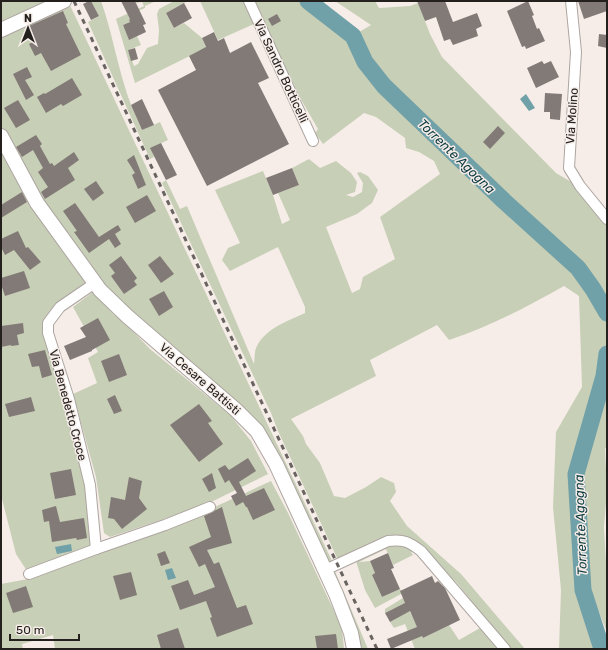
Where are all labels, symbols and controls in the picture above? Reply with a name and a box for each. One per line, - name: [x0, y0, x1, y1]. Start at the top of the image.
- north arrow: [8, 8, 48, 48]
- text: N: [24, 12, 32, 25]
- street label: Via Sandro Botticelli: [251, 17, 311, 125]
- street label: Via Molino: [563, 87, 581, 145]
- water label: Torrente Agogna: [414, 116, 498, 198]
- street label: Via Cesare Battisti: [157, 340, 243, 418]
- street label: Via Benedetto Croce: [46, 348, 90, 462]
- water label: Torrente Agogna: [571, 474, 591, 576]
- scale bar: [10, 616, 79, 642]
- text: 50 m: [16, 623, 44, 637]

